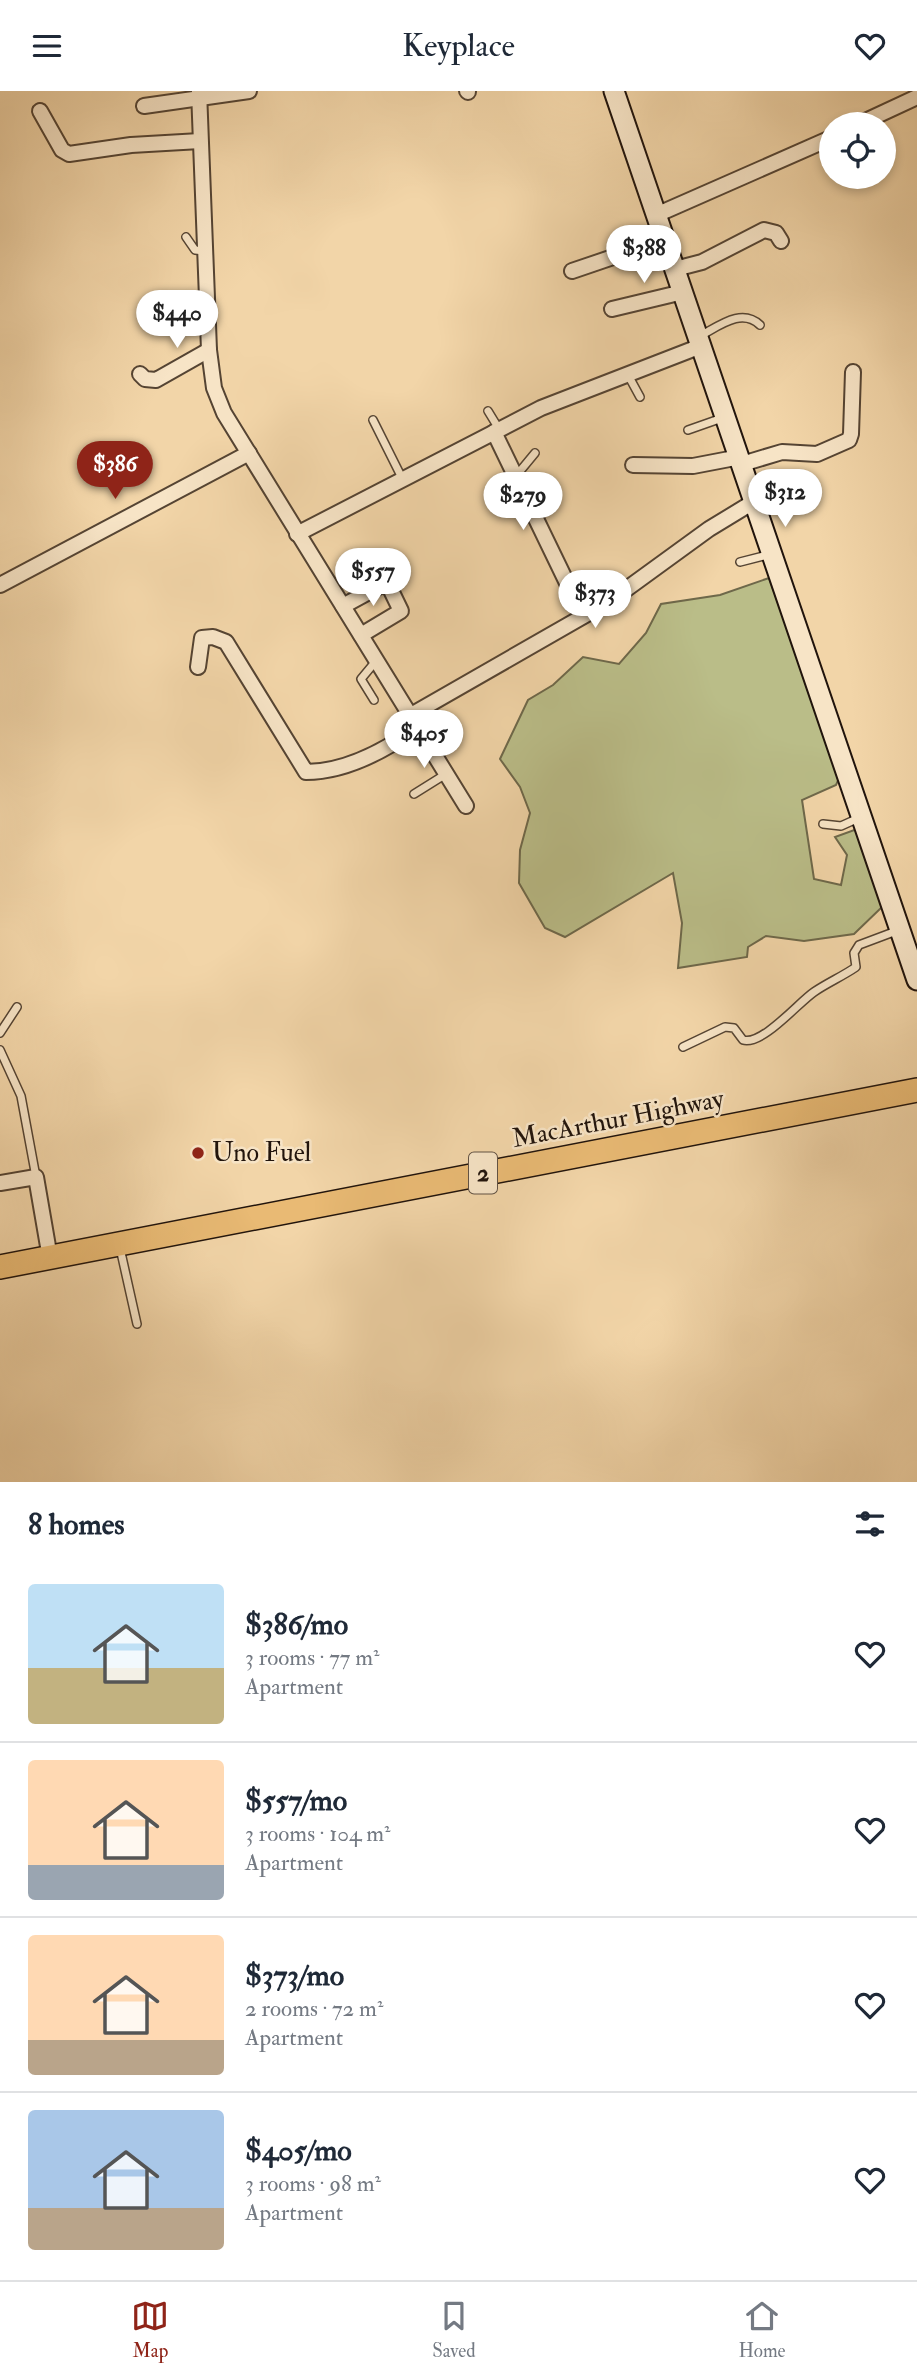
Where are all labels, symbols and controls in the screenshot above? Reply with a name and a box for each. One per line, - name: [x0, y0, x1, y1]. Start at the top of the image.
- text: Keyplace: [402, 26, 515, 66]
- icon: menu: [28, 27, 66, 65]
- icon: heart: [851, 27, 889, 65]
- map controls: [819, 112, 896, 189]
- button: locate: [819, 112, 896, 189]
- pin: $388: [603, 225, 685, 285]
- text: $388: [622, 233, 666, 262]
- pin: $440: [136, 291, 218, 350]
- text: $440: [152, 298, 202, 327]
- pin: $386: [74, 441, 156, 501]
- text: $386: [93, 449, 137, 478]
- pin: $312: [744, 469, 826, 529]
- pin: $279: [482, 473, 564, 532]
- text: $312: [764, 477, 806, 506]
- text: $279: [500, 480, 546, 509]
- pin: $557: [332, 549, 414, 608]
- text: $557: [351, 556, 395, 585]
- pin: $373: [554, 571, 636, 630]
- text: $373: [574, 578, 616, 607]
- pin: $405: [383, 711, 465, 770]
- text: $405: [400, 718, 448, 747]
- street label: MacArthur Highway: [509, 1083, 727, 1155]
- place label: Uno Fuel: [212, 1137, 311, 1169]
- marker: Uno Fuel: [190, 1145, 206, 1161]
- road number: 2: [469, 1153, 497, 1193]
- icon: filters: [851, 1505, 889, 1543]
- text: 8 homes: [28, 1506, 125, 1543]
- text: $386/mo: [245, 1606, 348, 1643]
- icon: home: [84, 1612, 168, 1696]
- icon: heart: [851, 1635, 889, 1673]
- text: 3 rooms · 77 m²: [245, 1643, 380, 1672]
- text: Apartment: [245, 1672, 343, 1701]
- text: $557/mo: [245, 1782, 347, 1819]
- icon: home: [84, 1788, 168, 1872]
- icon: heart: [851, 1811, 889, 1849]
- text: 3 rooms · 104 m²: [245, 1819, 391, 1848]
- text: Apartment: [245, 1848, 343, 1877]
- text: $373/mo: [245, 1957, 344, 1994]
- icon: home: [84, 1963, 168, 2047]
- icon: heart: [851, 1986, 889, 2024]
- text: 2 rooms · 72 m²: [245, 1994, 383, 2023]
- text: Apartment: [245, 2023, 343, 2052]
- text: $405/mo: [245, 2132, 352, 2169]
- icon: home: [84, 2138, 168, 2222]
- icon: heart: [851, 2161, 889, 2199]
- text: 3 rooms · 98 m²: [245, 2169, 381, 2198]
- text: Apartment: [245, 2198, 343, 2227]
- tab: Map: [131, 2297, 169, 2363]
- tab: Saved: [432, 2297, 476, 2363]
- tab: Home: [738, 2297, 786, 2363]

